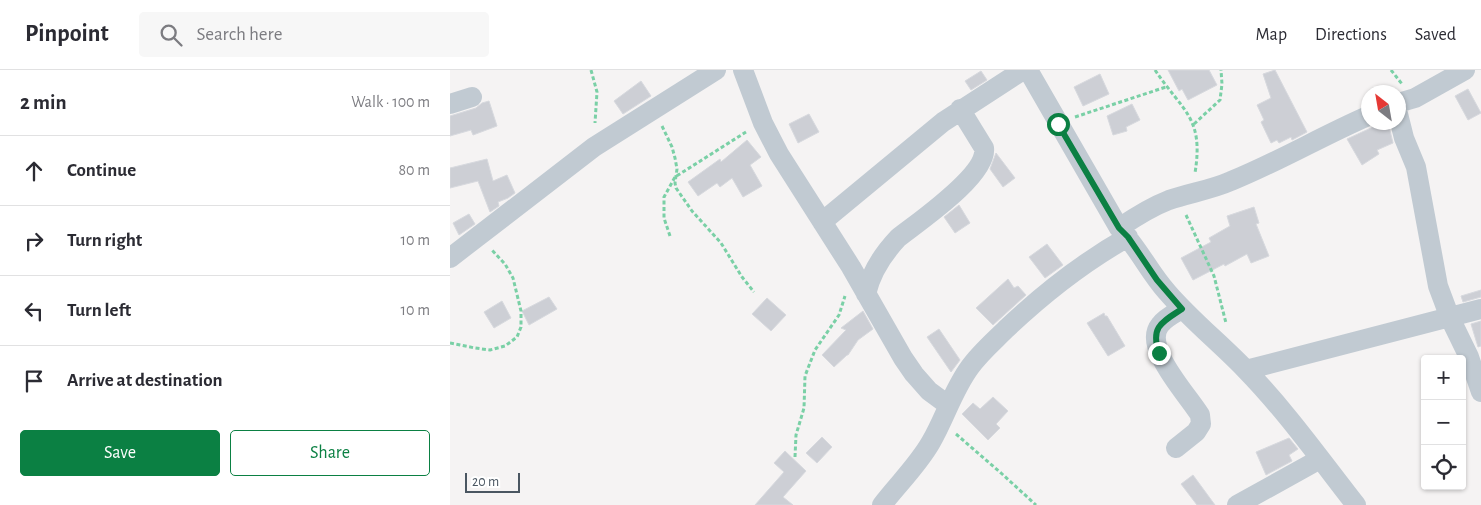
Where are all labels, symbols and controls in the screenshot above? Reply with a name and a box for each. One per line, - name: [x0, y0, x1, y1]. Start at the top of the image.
- search box: [139, 12, 489, 57]
- icon: search: [157, 21, 185, 49]
- text: Pinpoint: [25, 22, 109, 46]
- text: Search here: [197, 25, 283, 44]
- text: Map: [1256, 26, 1287, 44]
- text: Directions: [1315, 26, 1387, 44]
- text: Saved: [1415, 26, 1456, 44]
- north arrow: [1361, 85, 1406, 130]
- text: 2 min: [20, 92, 67, 113]
- text: Walk · 100 m: [351, 94, 430, 110]
- route start: [1047, 113, 1070, 136]
- icon: ahead: [20, 157, 48, 185]
- text: Continue: [67, 161, 136, 180]
- text: 80 m: [399, 162, 430, 178]
- icon: right: [20, 227, 48, 255]
- text: Turn right: [67, 231, 142, 250]
- text: 10 m: [401, 232, 430, 248]
- icon: left: [20, 297, 48, 325]
- text: Turn left: [67, 301, 131, 320]
- text: 10 m: [401, 302, 430, 318]
- route end: [1148, 342, 1171, 365]
- map controls: [1421, 355, 1466, 490]
- button: +: [1421, 355, 1466, 400]
- icon: arrive: [20, 367, 48, 395]
- text: Arrive at destination: [67, 371, 223, 390]
- button: −: [1421, 400, 1466, 445]
- button: Save: [20, 430, 220, 476]
- button: Share: [230, 430, 430, 476]
- button: locate: [1421, 445, 1466, 490]
- scale bar: [465, 470, 520, 493]
- text: 20 m: [472, 475, 499, 489]

